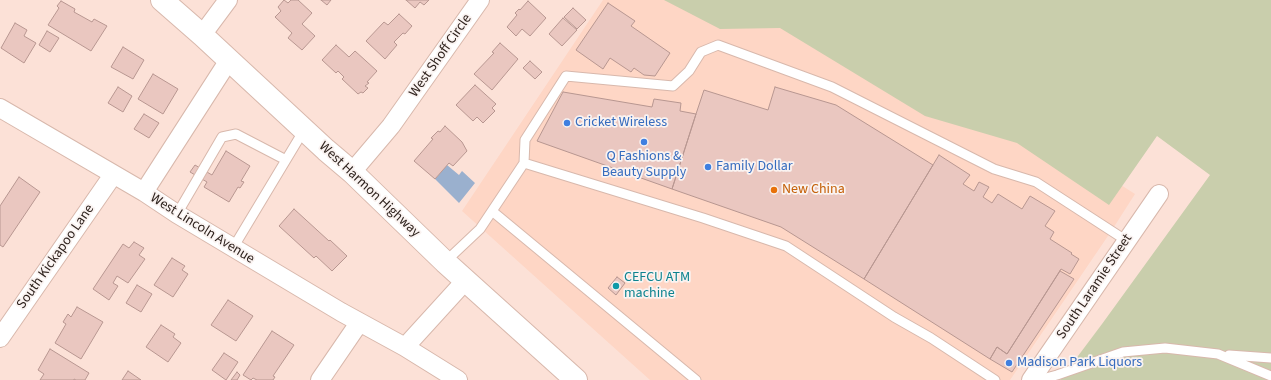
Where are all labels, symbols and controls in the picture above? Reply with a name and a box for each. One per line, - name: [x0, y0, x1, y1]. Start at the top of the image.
- street label: West Shoff Circle: [406, 11, 476, 101]
- place label: Cricket Wireless: [575, 115, 667, 131]
- marker: Cricket Wireless: [562, 118, 572, 128]
- marker: Q Fashions & Beauty Supply: [639, 137, 649, 147]
- street label: West Harmon Highway: [315, 139, 423, 241]
- place label: Q Fashions & Beauty Supply: [602, 149, 686, 182]
- place label: Family Dollar: [716, 159, 793, 175]
- marker: Family Dollar: [703, 162, 713, 172]
- place label: New China: [782, 182, 845, 198]
- marker: New China: [769, 185, 779, 195]
- street label: West Lincoln Avenue: [147, 190, 257, 268]
- street label: South Kickapoo Lane: [14, 201, 98, 313]
- street label: South Laramie Street: [1054, 231, 1136, 343]
- place label: CEFCU ATM machine: [624, 270, 690, 302]
- marker: CEFCU ATM machine: [611, 281, 621, 291]
- place label: Madison Park Liquors: [1017, 355, 1142, 371]
- marker: Madison Park Liquors: [1004, 358, 1014, 368]

